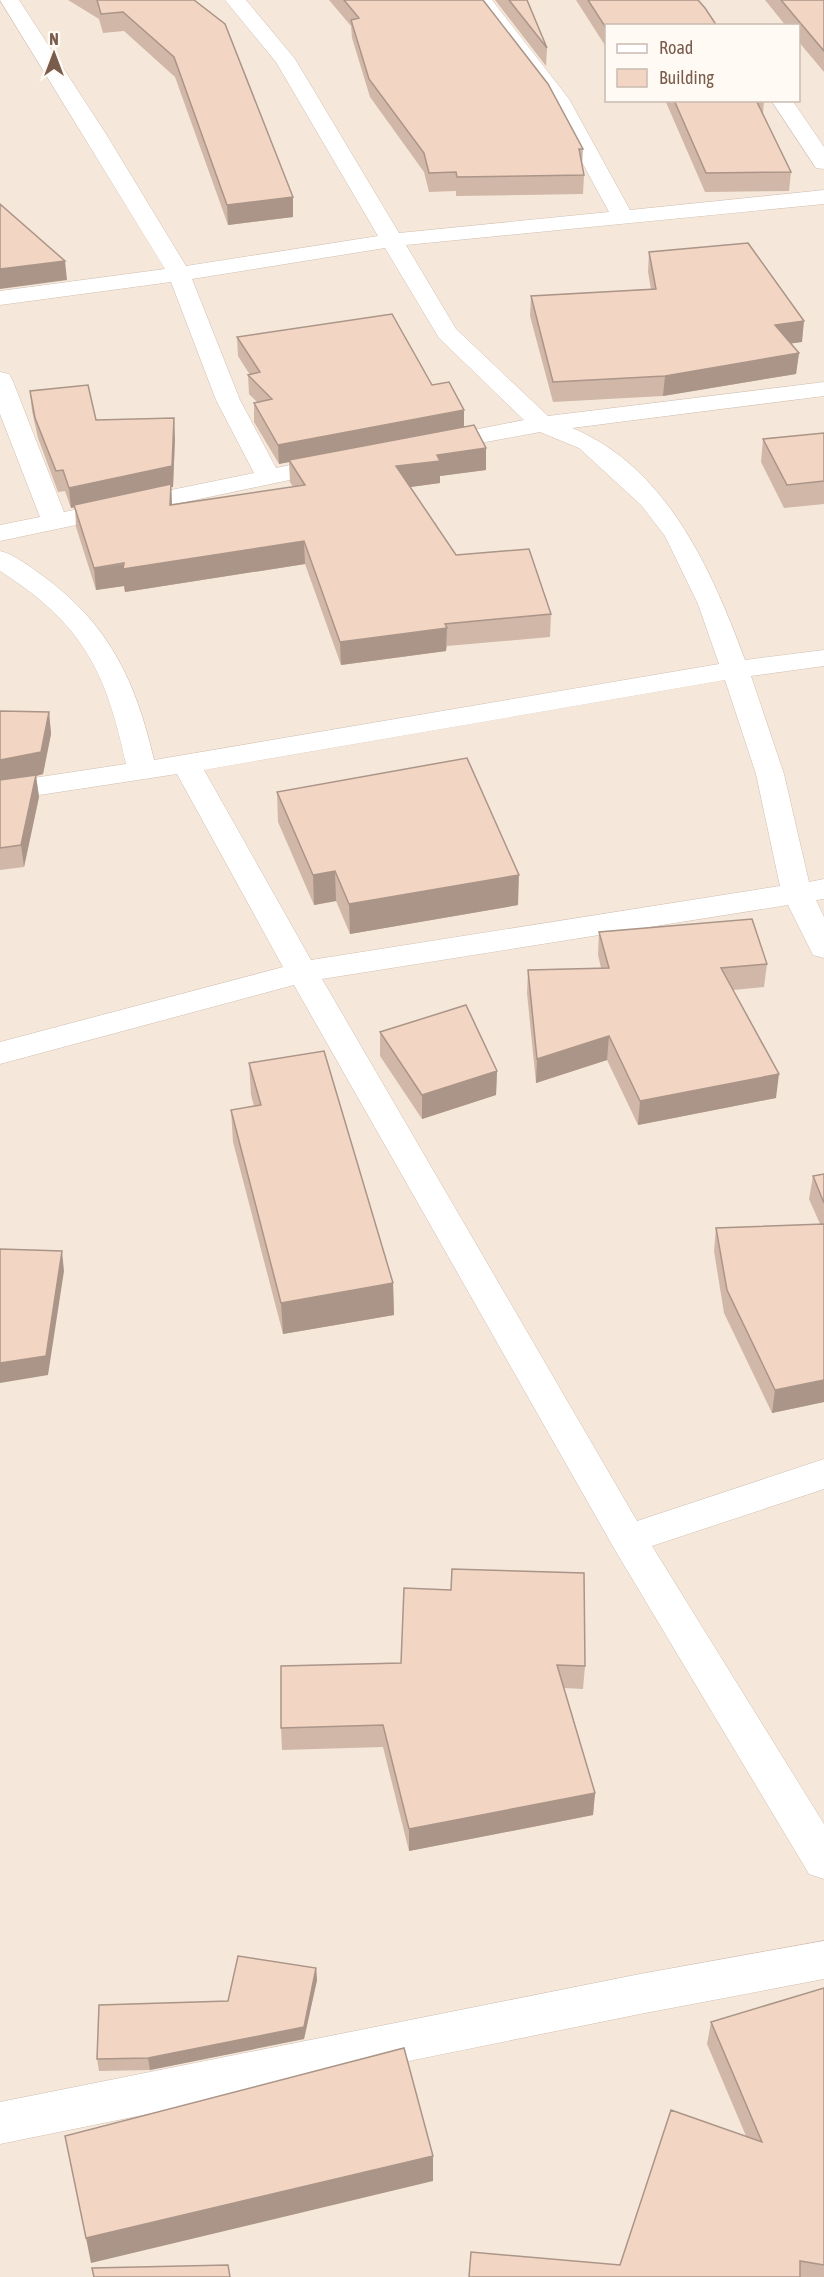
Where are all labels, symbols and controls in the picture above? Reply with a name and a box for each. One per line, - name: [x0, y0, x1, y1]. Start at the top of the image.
- north arrow: [24, 24, 84, 84]
- legend: [605, 24, 800, 102]
- text: N: [49, 30, 59, 48]
- text: Road: [659, 37, 693, 58]
- text: Building: [659, 67, 714, 88]

